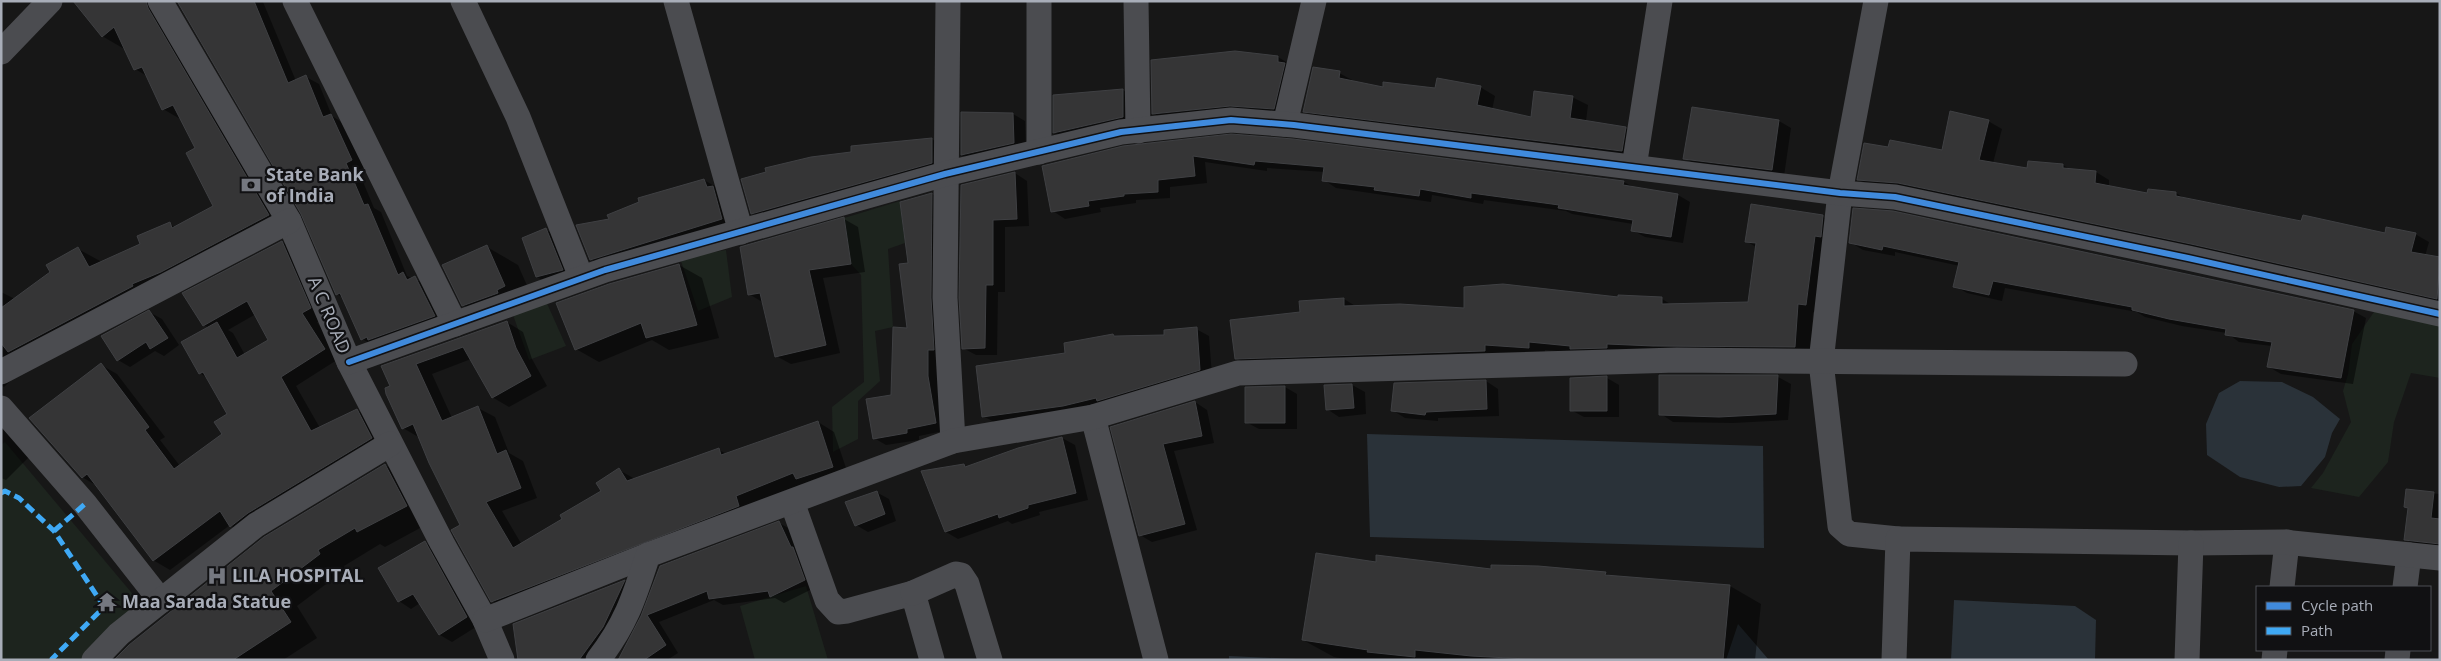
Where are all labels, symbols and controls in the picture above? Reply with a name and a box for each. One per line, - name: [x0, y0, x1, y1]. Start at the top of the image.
- place label: State Bank of India: [266, 162, 365, 207]
- bank icon: State Bank of India: [240, 174, 262, 196]
- street label: A C ROAD: [303, 272, 357, 357]
- place label: LILA HOSPITAL: [232, 563, 364, 587]
- hospital icon: LILA HOSPITAL: [206, 565, 228, 587]
- legend: [2256, 586, 2431, 651]
- place label: Maa Sarada Statue: [122, 589, 291, 613]
- temple icon: Maa Sarada Statue: [96, 591, 118, 613]
- text: Cycle path: [2301, 595, 2373, 615]
- text: Path: [2301, 620, 2333, 640]

